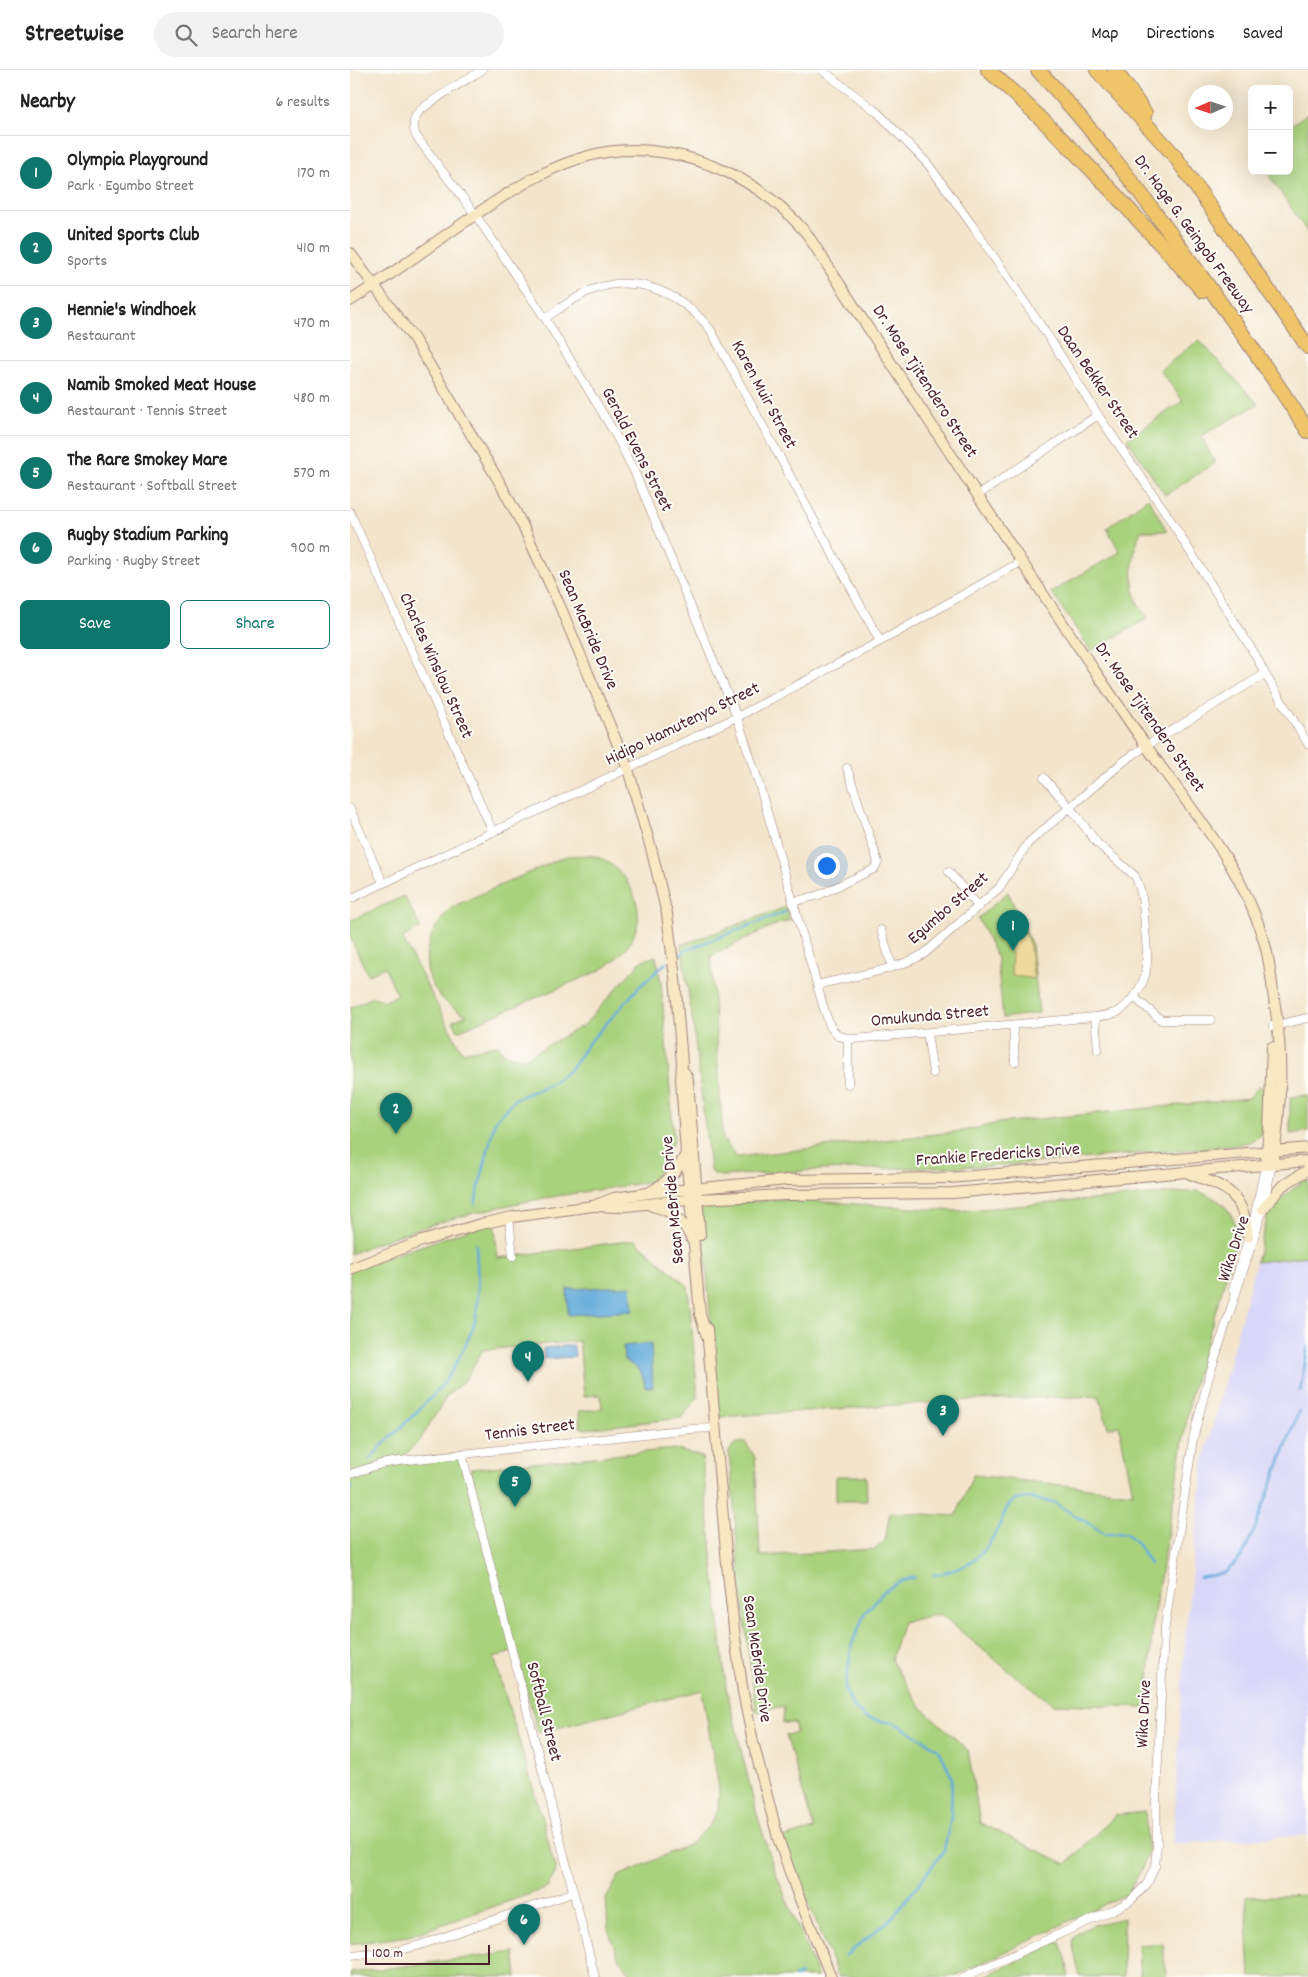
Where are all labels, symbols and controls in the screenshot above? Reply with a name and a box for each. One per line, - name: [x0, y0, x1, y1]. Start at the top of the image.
- search box: [154, 12, 504, 57]
- text: Streetwise: [25, 18, 124, 52]
- icon: search: [172, 21, 200, 49]
- text: Search here: [212, 21, 298, 48]
- text: Map: [1091, 22, 1118, 47]
- text: Directions: [1146, 22, 1215, 47]
- text: Saved: [1243, 22, 1283, 47]
- north arrow: [1188, 85, 1233, 130]
- map controls: [1248, 85, 1293, 175]
- button: +: [1248, 85, 1293, 130]
- text: Nearby: [20, 88, 75, 118]
- text: 6 results: [275, 91, 330, 114]
- button: −: [1248, 130, 1293, 175]
- text: Olympia Playground: [67, 148, 208, 175]
- street label: Dr. Hage G. Geingob Freeway: [1127, 150, 1260, 320]
- text: 1: [34, 162, 38, 185]
- text: 170 m: [297, 162, 330, 185]
- text: Park · Egumbo Street: [67, 175, 194, 198]
- text: United Sports Club: [67, 223, 199, 250]
- text: 2: [33, 237, 40, 260]
- text: 410 m: [296, 237, 330, 260]
- text: Sports: [67, 250, 107, 273]
- text: Hennie's Windhoek: [67, 298, 196, 325]
- street label: Dr. Mose Tjitendero Street: [865, 300, 983, 464]
- text: 3: [32, 312, 40, 335]
- text: 470 m: [294, 312, 330, 335]
- street label: Daan Bekker Street: [1050, 321, 1145, 445]
- text: Restaurant: [67, 325, 136, 348]
- street label: Karen Muir Street: [724, 336, 802, 454]
- text: Namib Smoked Meat House: [67, 373, 256, 400]
- street label: Gerald Evens Street: [594, 384, 678, 517]
- text: 4: [33, 387, 39, 410]
- text: 480 m: [294, 387, 330, 410]
- text: Restaurant · Tennis Street: [67, 400, 227, 423]
- text: The Rare Smokey Mare: [67, 448, 227, 475]
- text: 5: [32, 462, 40, 485]
- text: 570 m: [293, 462, 330, 485]
- text: Restaurant · Softball Street: [67, 475, 237, 498]
- text: Rugby Stadium Parking: [67, 523, 228, 550]
- text: 6: [32, 537, 40, 560]
- text: 900 m: [291, 537, 330, 560]
- text: Parking · Rugby Street: [67, 550, 200, 573]
- street label: Sean McBride Drive: [550, 566, 624, 694]
- street label: Charles Winslow Street: [392, 589, 479, 743]
- button: Save: [20, 600, 170, 649]
- button: Share: [180, 600, 330, 649]
- street label: Dr. Mose Tjitendero Street: [1088, 638, 1211, 798]
- street label: Hidipo Hamutenya Street: [602, 677, 765, 773]
- your location: [814, 853, 840, 879]
- street label: Egumbo Street: [903, 867, 995, 951]
- pin: 1: [997, 910, 1029, 951]
- street label: Omukunda Street: [870, 999, 991, 1035]
- pin: 2: [380, 1093, 412, 1134]
- street label: Sean McBride Drive: [656, 1135, 692, 1265]
- street label: Frankie Fredericks Drive: [915, 1138, 1081, 1174]
- street label: Wika Drive: [1213, 1213, 1257, 1285]
- pin: 4: [512, 1341, 544, 1382]
- pin: 3: [927, 1395, 959, 1436]
- street label: Tennis Street: [484, 1413, 577, 1449]
- pin: 5: [499, 1466, 531, 1507]
- street label: Sean McBride Drive: [735, 1594, 777, 1724]
- street label: Softball Street: [519, 1660, 568, 1765]
- street label: Wika Drive: [1131, 1679, 1159, 1749]
- pin: 6: [508, 1904, 540, 1945]
- scale bar: [365, 1942, 490, 1965]
- text: 100 m: [372, 1944, 403, 1964]

